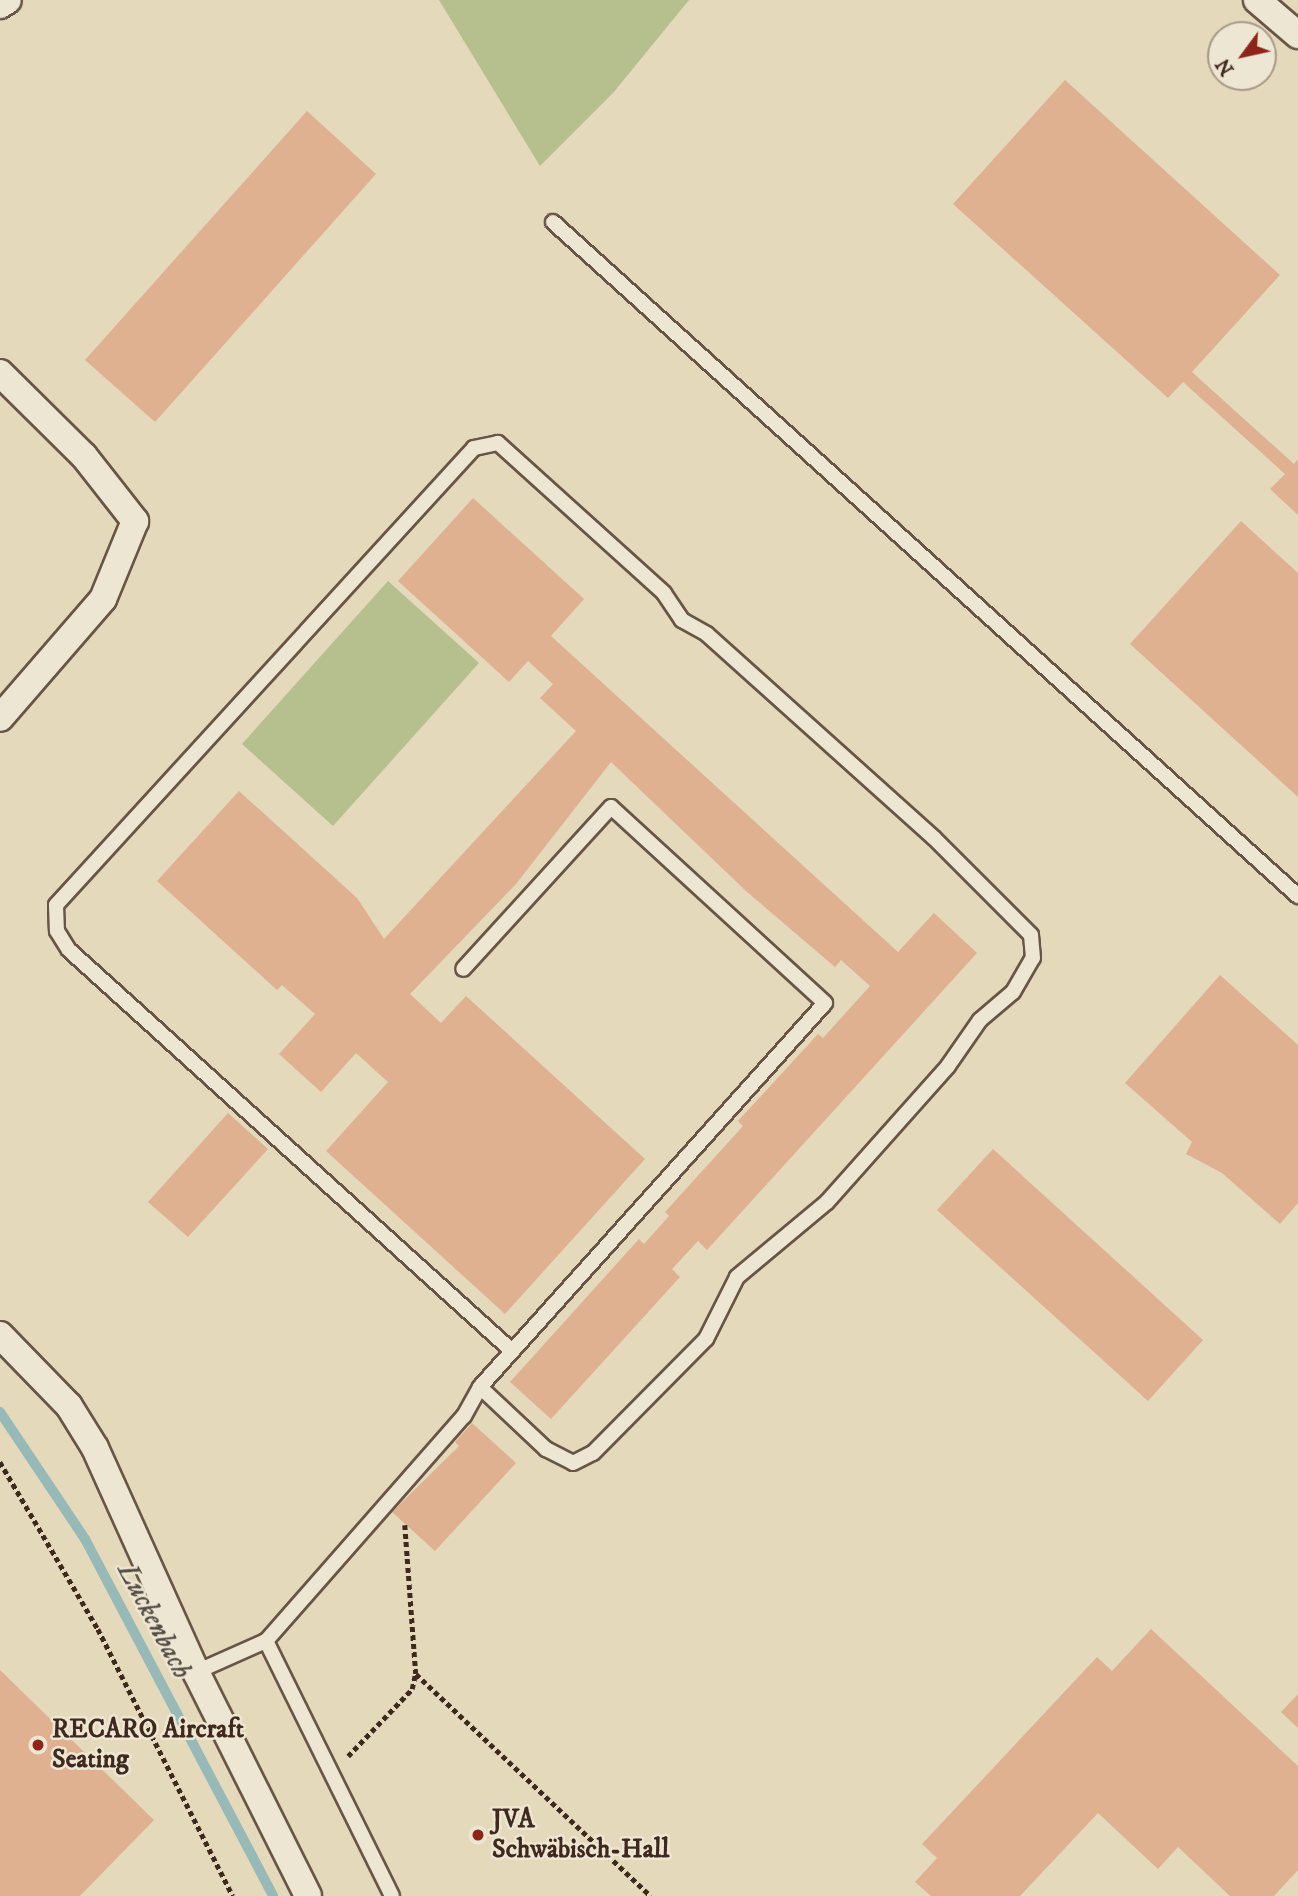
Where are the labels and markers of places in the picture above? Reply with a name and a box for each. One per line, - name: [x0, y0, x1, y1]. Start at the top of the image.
- place label: RECARO Aircraft Seating: [52, 1714, 244, 1776]
- marker: RECARO Aircraft Seating: [30, 1737, 46, 1753]
- place label: JVA Schwäbisch-Hall: [492, 1804, 669, 1866]
- marker: JVA Schwäbisch-Hall: [470, 1827, 486, 1843]

